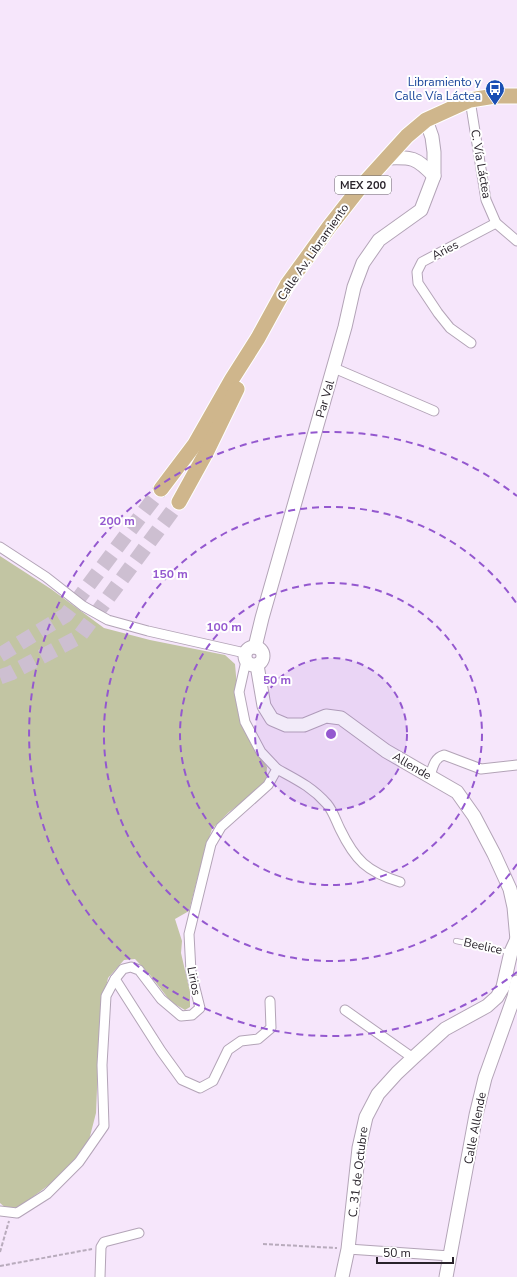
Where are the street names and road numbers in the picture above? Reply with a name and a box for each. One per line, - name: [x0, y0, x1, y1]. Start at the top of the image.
- street label: C. Vía Láctea: [467, 128, 495, 200]
- road number: MEX 200: [335, 176, 391, 194]
- street label: Calle Av. Libramiento: [274, 200, 353, 304]
- street label: Aries: [429, 236, 461, 264]
- street label: Par Val: [312, 378, 338, 420]
- street label: Allende: [390, 748, 434, 784]
- street label: Beelice: [462, 934, 504, 958]
- street label: Lirios: [183, 965, 205, 997]
- street label: Calle Allende: [460, 1091, 490, 1165]
- street label: C. 31 de Octubre: [344, 1126, 372, 1218]

